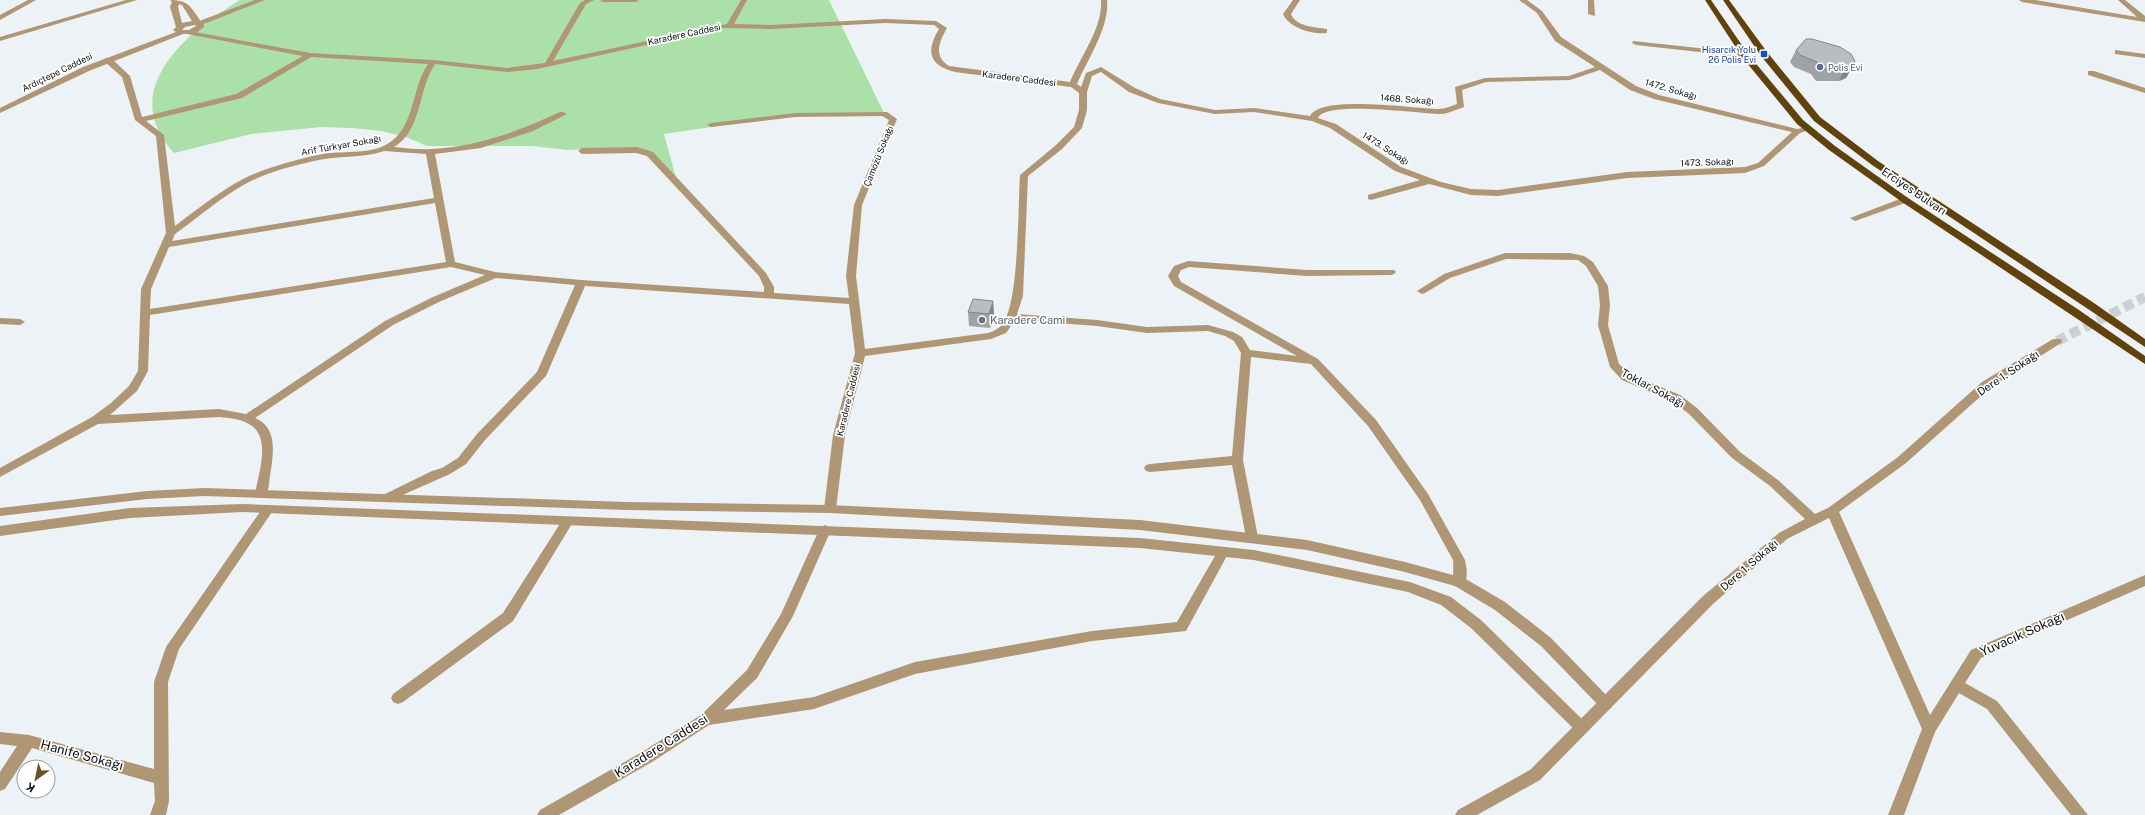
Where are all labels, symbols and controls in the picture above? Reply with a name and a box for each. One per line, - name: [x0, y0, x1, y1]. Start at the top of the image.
- street label: Karadere Caddesi: [647, 21, 721, 47]
- place label: Hisarcık Yolu 26 Polis Evi: [1702, 44, 1756, 65]
- marker: Hisarcık Yolu 26 Polis Evi: [1759, 49, 1769, 59]
- street label: Ardıçtepe Caddesi: [20, 50, 94, 94]
- marker: Polis Evi: [1815, 62, 1825, 72]
- place label: Polis Evi: [1828, 62, 1863, 73]
- street label: Karadere Caddesi: [981, 68, 1057, 88]
- street label: 1472. Sokağı: [1644, 76, 1698, 102]
- street label: 1468. Sokağı: [1380, 92, 1434, 106]
- street label: Çamözü Sokağı: [861, 124, 895, 188]
- street label: 1473. Sokağı: [1361, 129, 1411, 167]
- street label: Arif Türkyar Sokağı: [300, 133, 382, 157]
- street label: 1473. Sokağı: [1680, 156, 1734, 168]
- street label: Erciyes Bulvarı: [1880, 165, 1948, 217]
- place label: Karadere Cami: [990, 314, 1065, 326]
- marker: Karadere Cami: [977, 315, 987, 325]
- street label: Dere 1. Sokağı: [1975, 348, 2041, 398]
- street label: Karadere Caddesi: [834, 363, 862, 437]
- street label: Toklar Sokağı: [1619, 366, 1687, 410]
- street label: Dere 1. Sokağı: [1718, 537, 1780, 593]
- street label: Yuvacık Sokağı: [1978, 609, 2066, 659]
- street label: Karadere Caddesi: [612, 711, 710, 781]
- street label: Hanife Sokağı: [39, 737, 125, 773]
- north arrow: [16, 759, 56, 799]
- text: K: [24, 780, 37, 795]

